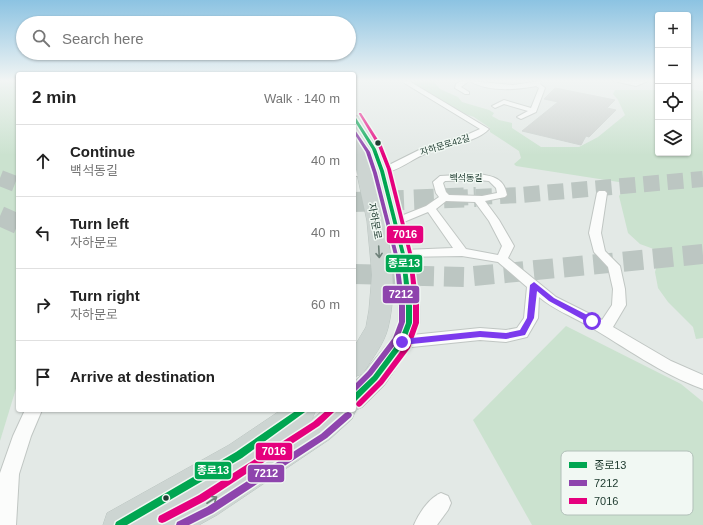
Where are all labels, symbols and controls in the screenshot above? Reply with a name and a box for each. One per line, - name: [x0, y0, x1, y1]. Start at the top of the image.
- map controls: [655, 12, 691, 156]
- button: +: [655, 12, 691, 48]
- search box: [16, 16, 356, 60]
- icon: search: [30, 27, 52, 49]
- text: Search here: [62, 30, 144, 47]
- button: −: [655, 48, 691, 84]
- button: locate: [655, 84, 691, 120]
- text: 2 min: [32, 88, 76, 107]
- text: Walk · 140 m: [264, 91, 340, 106]
- button: layers: [655, 120, 691, 156]
- street label: 자하문로42길: [419, 133, 471, 157]
- unlabelled marker: [373, 138, 383, 148]
- text: Continue: [70, 143, 135, 160]
- icon: ahead: [32, 150, 54, 172]
- text: 40 m: [311, 153, 340, 168]
- text: 백석동길: [70, 163, 118, 178]
- street label: 백석동길: [449, 173, 483, 183]
- street label: 자하문로: [366, 202, 384, 240]
- text: Turn left: [70, 215, 129, 232]
- icon: left: [32, 222, 54, 244]
- text: 40 m: [311, 225, 340, 240]
- line badge: 7016: [386, 225, 424, 244]
- text: 7016: [393, 228, 417, 240]
- text: 자하문로: [70, 235, 118, 250]
- one-way arrow: [376, 245, 383, 258]
- line badge: 종로13: [385, 254, 423, 273]
- text: 종로13: [388, 257, 420, 269]
- line badge: 7212: [382, 285, 420, 304]
- text: Turn right: [70, 287, 140, 304]
- text: 7212: [389, 288, 413, 300]
- icon: right: [32, 294, 54, 316]
- text: 60 m: [311, 297, 340, 312]
- text: 자하문로: [70, 307, 118, 322]
- route start: [583, 312, 601, 330]
- route end: [393, 333, 411, 351]
- icon: arrive: [32, 366, 54, 388]
- text: Arrive at destination: [70, 368, 215, 385]
- line badge: 7016: [255, 442, 293, 461]
- text: 7016: [262, 445, 286, 457]
- legend: [561, 451, 693, 515]
- text: 종로13: [594, 459, 626, 471]
- line badge: 종로13: [194, 461, 232, 480]
- text: 종로13: [197, 464, 229, 476]
- line badge: 7212: [247, 464, 285, 483]
- text: 7212: [254, 467, 278, 479]
- text: 7212: [594, 477, 618, 489]
- unlabelled marker: [161, 493, 171, 503]
- text: 7016: [594, 495, 618, 507]
- one-way arrow: [206, 496, 217, 504]

